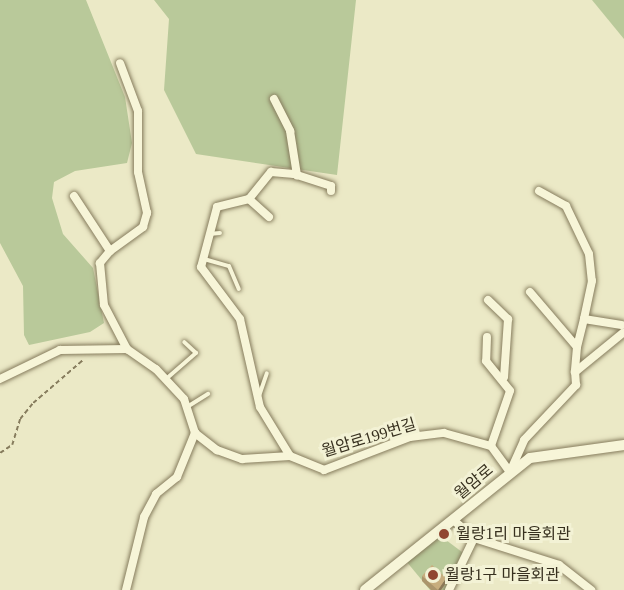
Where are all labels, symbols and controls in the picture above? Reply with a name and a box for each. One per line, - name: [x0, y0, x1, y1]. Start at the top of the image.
- street label: 월암로199번길: [320, 415, 418, 461]
- street label: 월암로: [451, 460, 497, 504]
- place label: 월랑1리 마을회관: [456, 524, 571, 544]
- marker: 월랑1리 마을회관: [437, 527, 451, 541]
- place label: 월랑1구 마을회관: [445, 565, 560, 585]
- marker: 월랑1구 마을회관: [426, 568, 440, 582]

